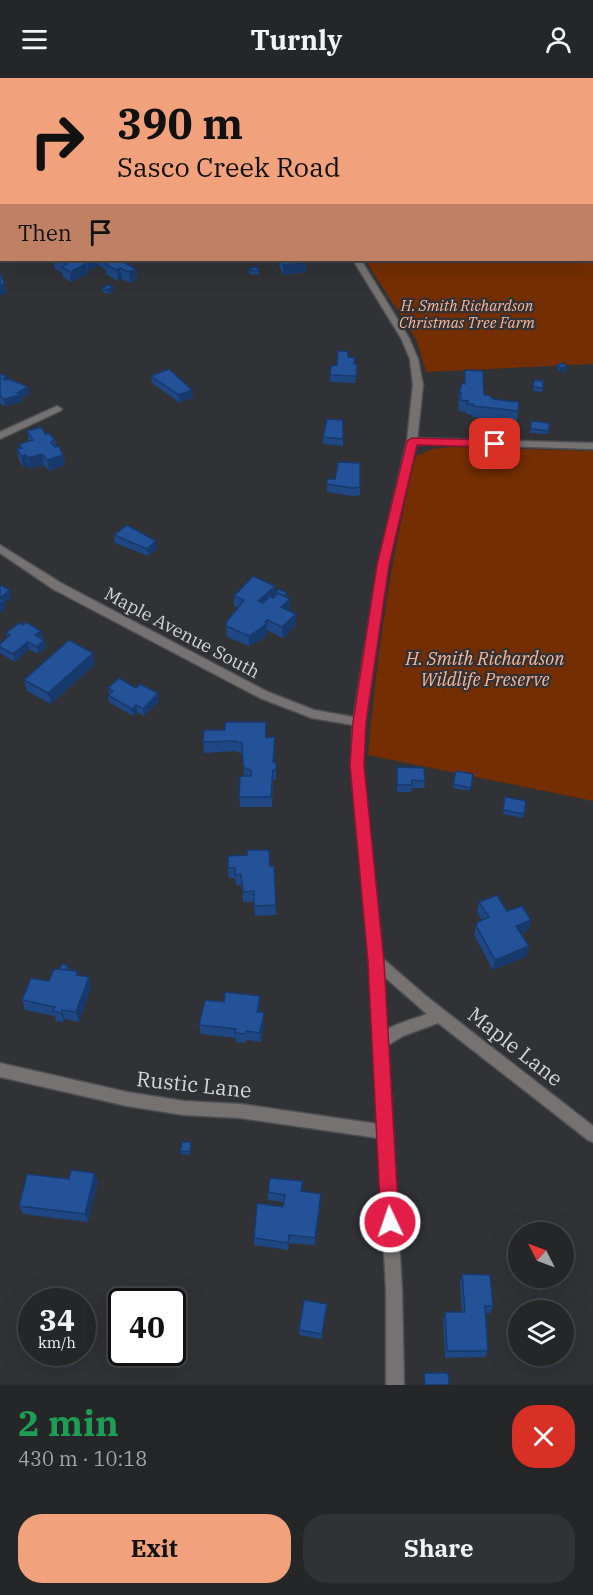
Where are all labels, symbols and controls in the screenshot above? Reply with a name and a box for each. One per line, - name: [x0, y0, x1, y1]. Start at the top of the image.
- text: Turnly: [251, 22, 342, 57]
- icon: menu: [18, 23, 51, 56]
- icon: person: [542, 23, 575, 56]
- text: 390 m: [117, 96, 243, 151]
- icon: right: [18, 102, 96, 180]
- text: Sasco Creek Road: [117, 149, 340, 184]
- icon: arrive: [84, 216, 117, 249]
- text: Then: [18, 218, 72, 247]
- park label: H. Smith Richardson Christmas Tree Farm: [399, 296, 535, 332]
- pin: [469, 418, 520, 469]
- icon: arrive: [478, 427, 511, 460]
- street label: Maple Avenue South: [101, 582, 264, 683]
- park label: H. Smith Richardson Wildlife Preserve: [405, 647, 565, 691]
- street label: Maple Lane: [462, 1000, 569, 1092]
- street label: Rustic Lane: [135, 1064, 253, 1104]
- position arrow: [358, 1190, 422, 1254]
- north arrow: [508, 1222, 574, 1288]
- map controls: [508, 1222, 574, 1366]
- speed limit sign: 40: [108, 1288, 186, 1366]
- text: 34: [39, 1300, 75, 1339]
- button: layers: [508, 1300, 574, 1366]
- text: km/h: [38, 1333, 76, 1352]
- text: 2 min: [18, 1399, 119, 1446]
- button: close: [512, 1405, 575, 1468]
- text: 430 m · 10:18: [18, 1445, 147, 1472]
- button: Exit: [18, 1514, 291, 1583]
- button: Share: [303, 1514, 575, 1583]

